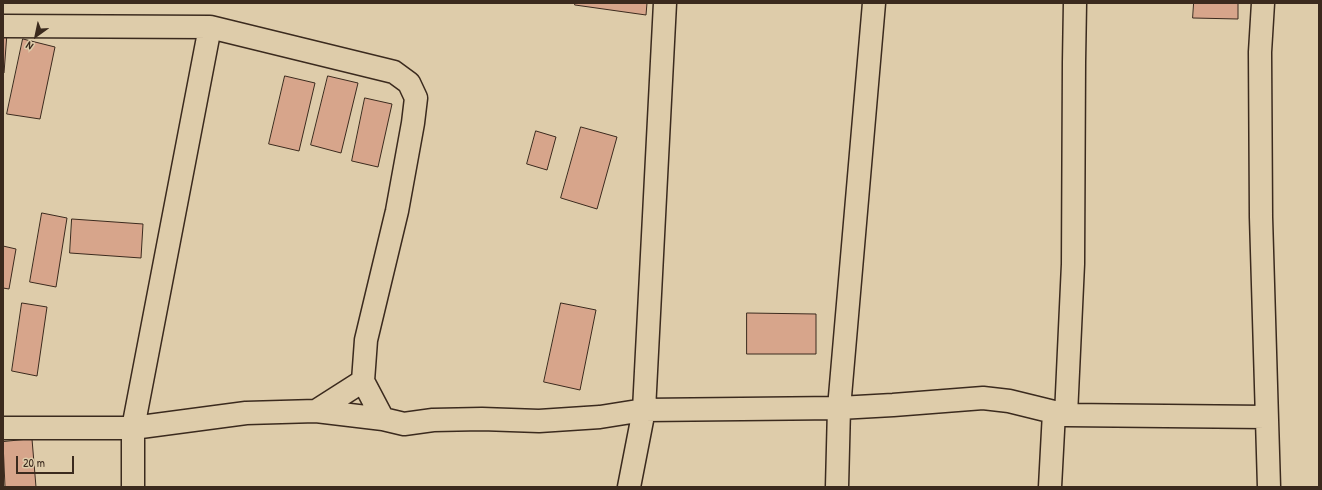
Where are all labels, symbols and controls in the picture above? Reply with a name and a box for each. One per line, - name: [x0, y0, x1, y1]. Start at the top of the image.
- north arrow: [16, 16, 56, 56]
- text: N: [23, 39, 36, 54]
- scale bar: [18, 448, 76, 474]
- text: 20 m: [23, 454, 45, 471]

